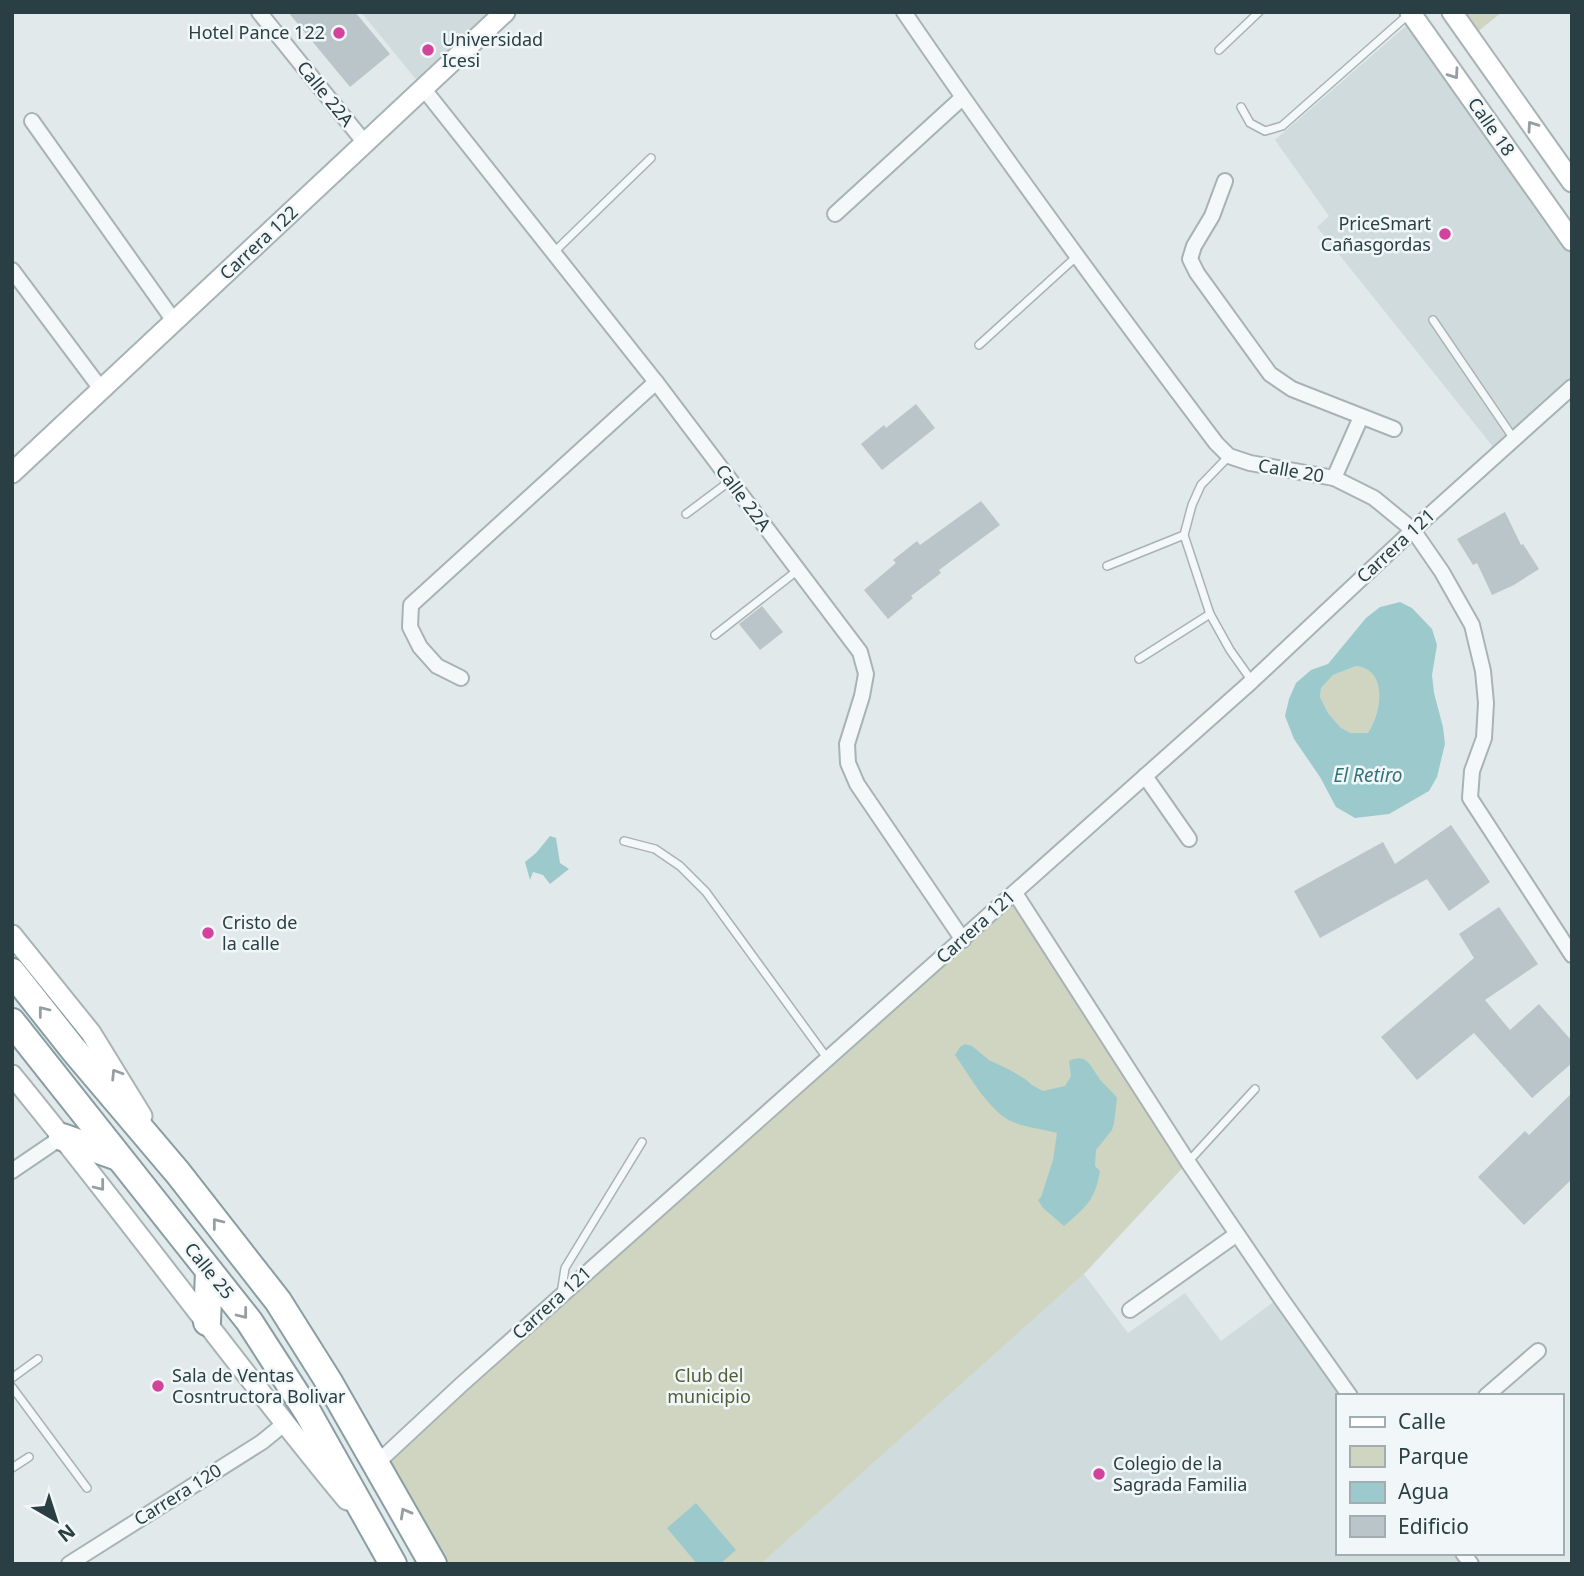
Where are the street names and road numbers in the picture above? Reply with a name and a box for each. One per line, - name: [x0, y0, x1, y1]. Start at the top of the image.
- street label: Calle 22A: [292, 56, 360, 131]
- street label: Calle 18: [1463, 92, 1521, 160]
- street label: Carrera 122: [214, 200, 303, 285]
- street label: Calle 20: [1256, 452, 1326, 488]
- street label: Calle 22A: [711, 459, 777, 536]
- street label: Carrera 121: [1351, 503, 1440, 588]
- street label: Carrera 121: [931, 884, 1020, 968]
- street label: Calle 25: [180, 1237, 240, 1304]
- street label: Carrera 121: [507, 1260, 596, 1344]
- street label: Carrera 120: [129, 1458, 226, 1531]

